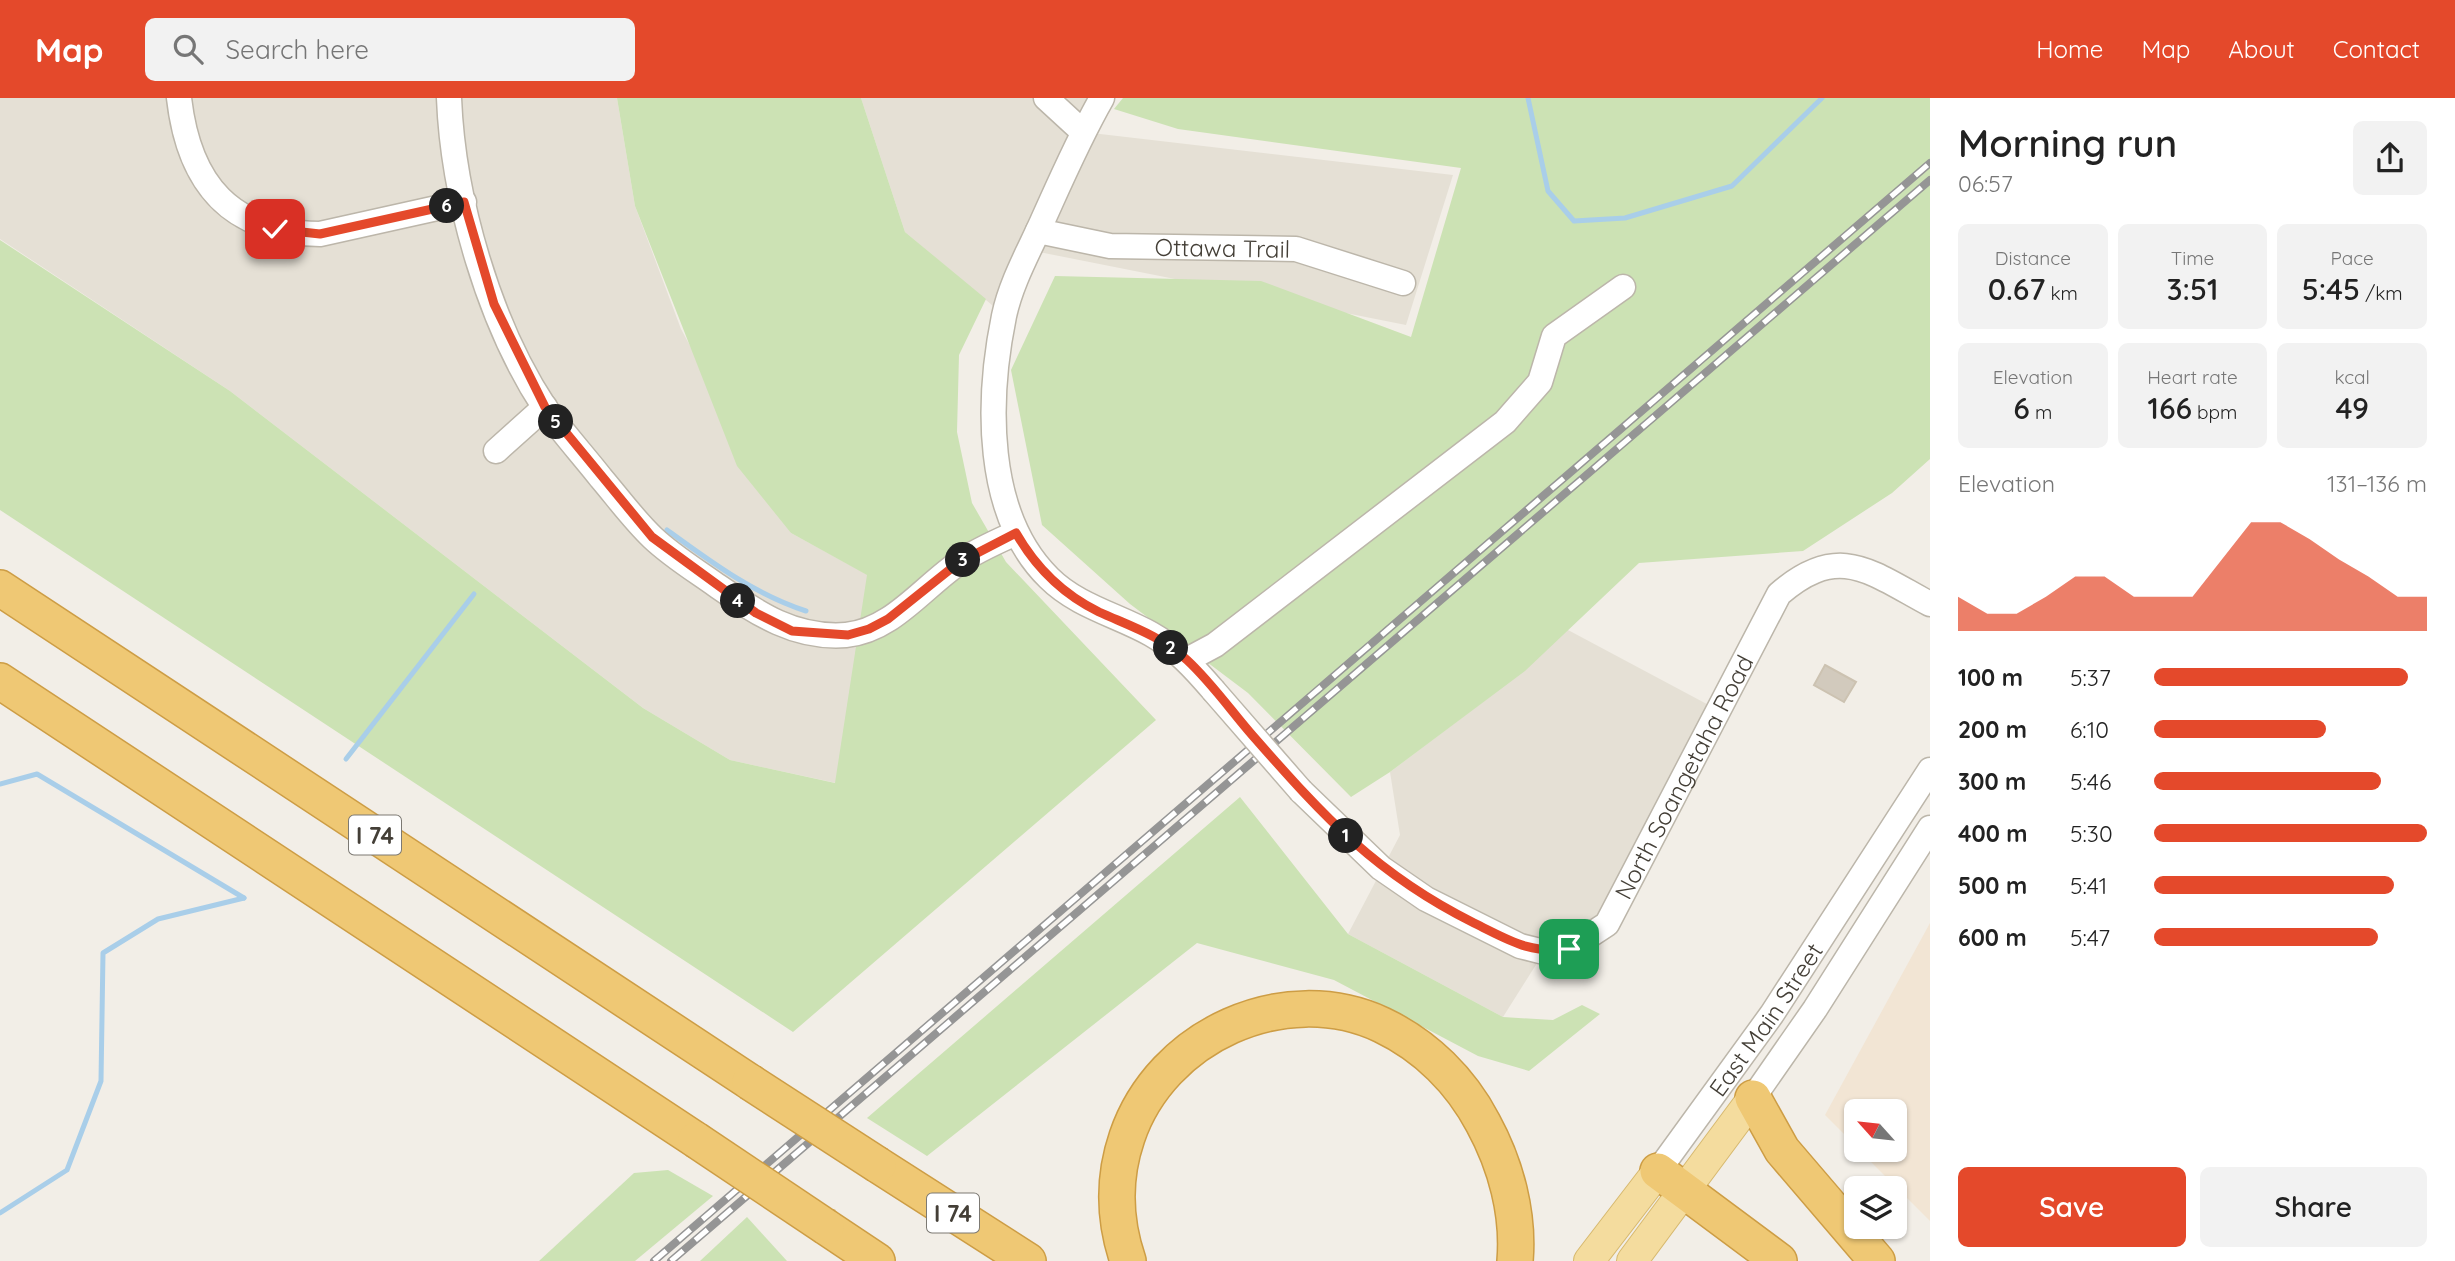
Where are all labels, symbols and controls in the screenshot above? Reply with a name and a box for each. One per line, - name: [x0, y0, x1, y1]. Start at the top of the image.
- search box: [145, 18, 635, 81]
- text: Map: [35, 29, 103, 70]
- icon: search: [169, 30, 207, 68]
- text: Search here: [225, 33, 369, 66]
- text: Home: [2036, 34, 2103, 64]
- text: Map: [2141, 34, 2190, 64]
- text: About: [2228, 34, 2295, 64]
- text: Contact: [2333, 34, 2420, 64]
- text: Morning run: [1958, 119, 2177, 167]
- button: share: [2353, 121, 2427, 195]
- text: 06:57: [1958, 169, 2013, 198]
- pin: 6: [430, 188, 464, 224]
- text: 6: [441, 193, 452, 217]
- pin: [245, 199, 305, 259]
- icon: check: [256, 210, 294, 248]
- street label: Ottawa Trail: [1154, 232, 1290, 264]
- text: Distance: [1995, 246, 2071, 270]
- text: Time: [2171, 246, 2214, 270]
- text: Pace: [2331, 246, 2374, 270]
- text: 0.67: [1988, 270, 2045, 308]
- text: 3:51: [2167, 270, 2218, 308]
- text: 5:45: [2302, 270, 2360, 308]
- text: km: [2045, 281, 2078, 305]
- text: /km: [2360, 281, 2403, 305]
- text: Elevation: [1993, 365, 2073, 389]
- text: Heart rate: [2147, 365, 2238, 389]
- text: kcal: [2334, 365, 2370, 389]
- text: 6: [2013, 389, 2030, 427]
- text: 166: [2148, 389, 2192, 427]
- text: 49: [2335, 389, 2369, 427]
- text: m: [2030, 400, 2052, 424]
- text: bpm: [2192, 400, 2237, 424]
- pin: 5: [538, 404, 574, 440]
- text: 5: [550, 409, 561, 433]
- text: Elevation: [1958, 469, 2055, 498]
- text: 131–136 m: [2327, 469, 2427, 498]
- pin: 3: [946, 542, 981, 578]
- text: 3: [957, 547, 968, 571]
- pin: 4: [720, 584, 756, 618]
- text: 4: [732, 588, 743, 612]
- pin: 2: [1154, 630, 1188, 666]
- text: 2: [1165, 635, 1176, 659]
- street label: North Soangetaha Road: [1608, 650, 1760, 904]
- text: 100 m: [1958, 663, 2023, 692]
- text: 5:37: [2070, 663, 2111, 692]
- text: 200 m: [1958, 715, 2027, 744]
- text: 6:10: [2070, 715, 2109, 744]
- text: 300 m: [1958, 767, 2026, 796]
- text: 5:46: [2070, 767, 2111, 796]
- road number: I 74: [349, 816, 401, 855]
- pin: 1: [1328, 818, 1364, 854]
- text: 400 m: [1958, 819, 2027, 848]
- text: 5:30: [2070, 819, 2113, 848]
- text: 1: [1342, 823, 1349, 847]
- text: 500 m: [1958, 871, 2027, 900]
- text: 5:41: [2070, 871, 2107, 900]
- pin: [1539, 919, 1599, 979]
- text: 600 m: [1958, 923, 2027, 952]
- text: 5:47: [2070, 923, 2110, 952]
- icon: arrive: [1550, 930, 1588, 968]
- street label: East Main Street: [1702, 937, 1829, 1102]
- north arrow: [1844, 1099, 1908, 1162]
- map controls: [1844, 1099, 1907, 1239]
- button: Save: [1958, 1167, 2186, 1247]
- button: Share: [2200, 1167, 2427, 1247]
- button: layers: [1844, 1176, 1907, 1239]
- road number: I 74: [927, 1194, 979, 1232]

